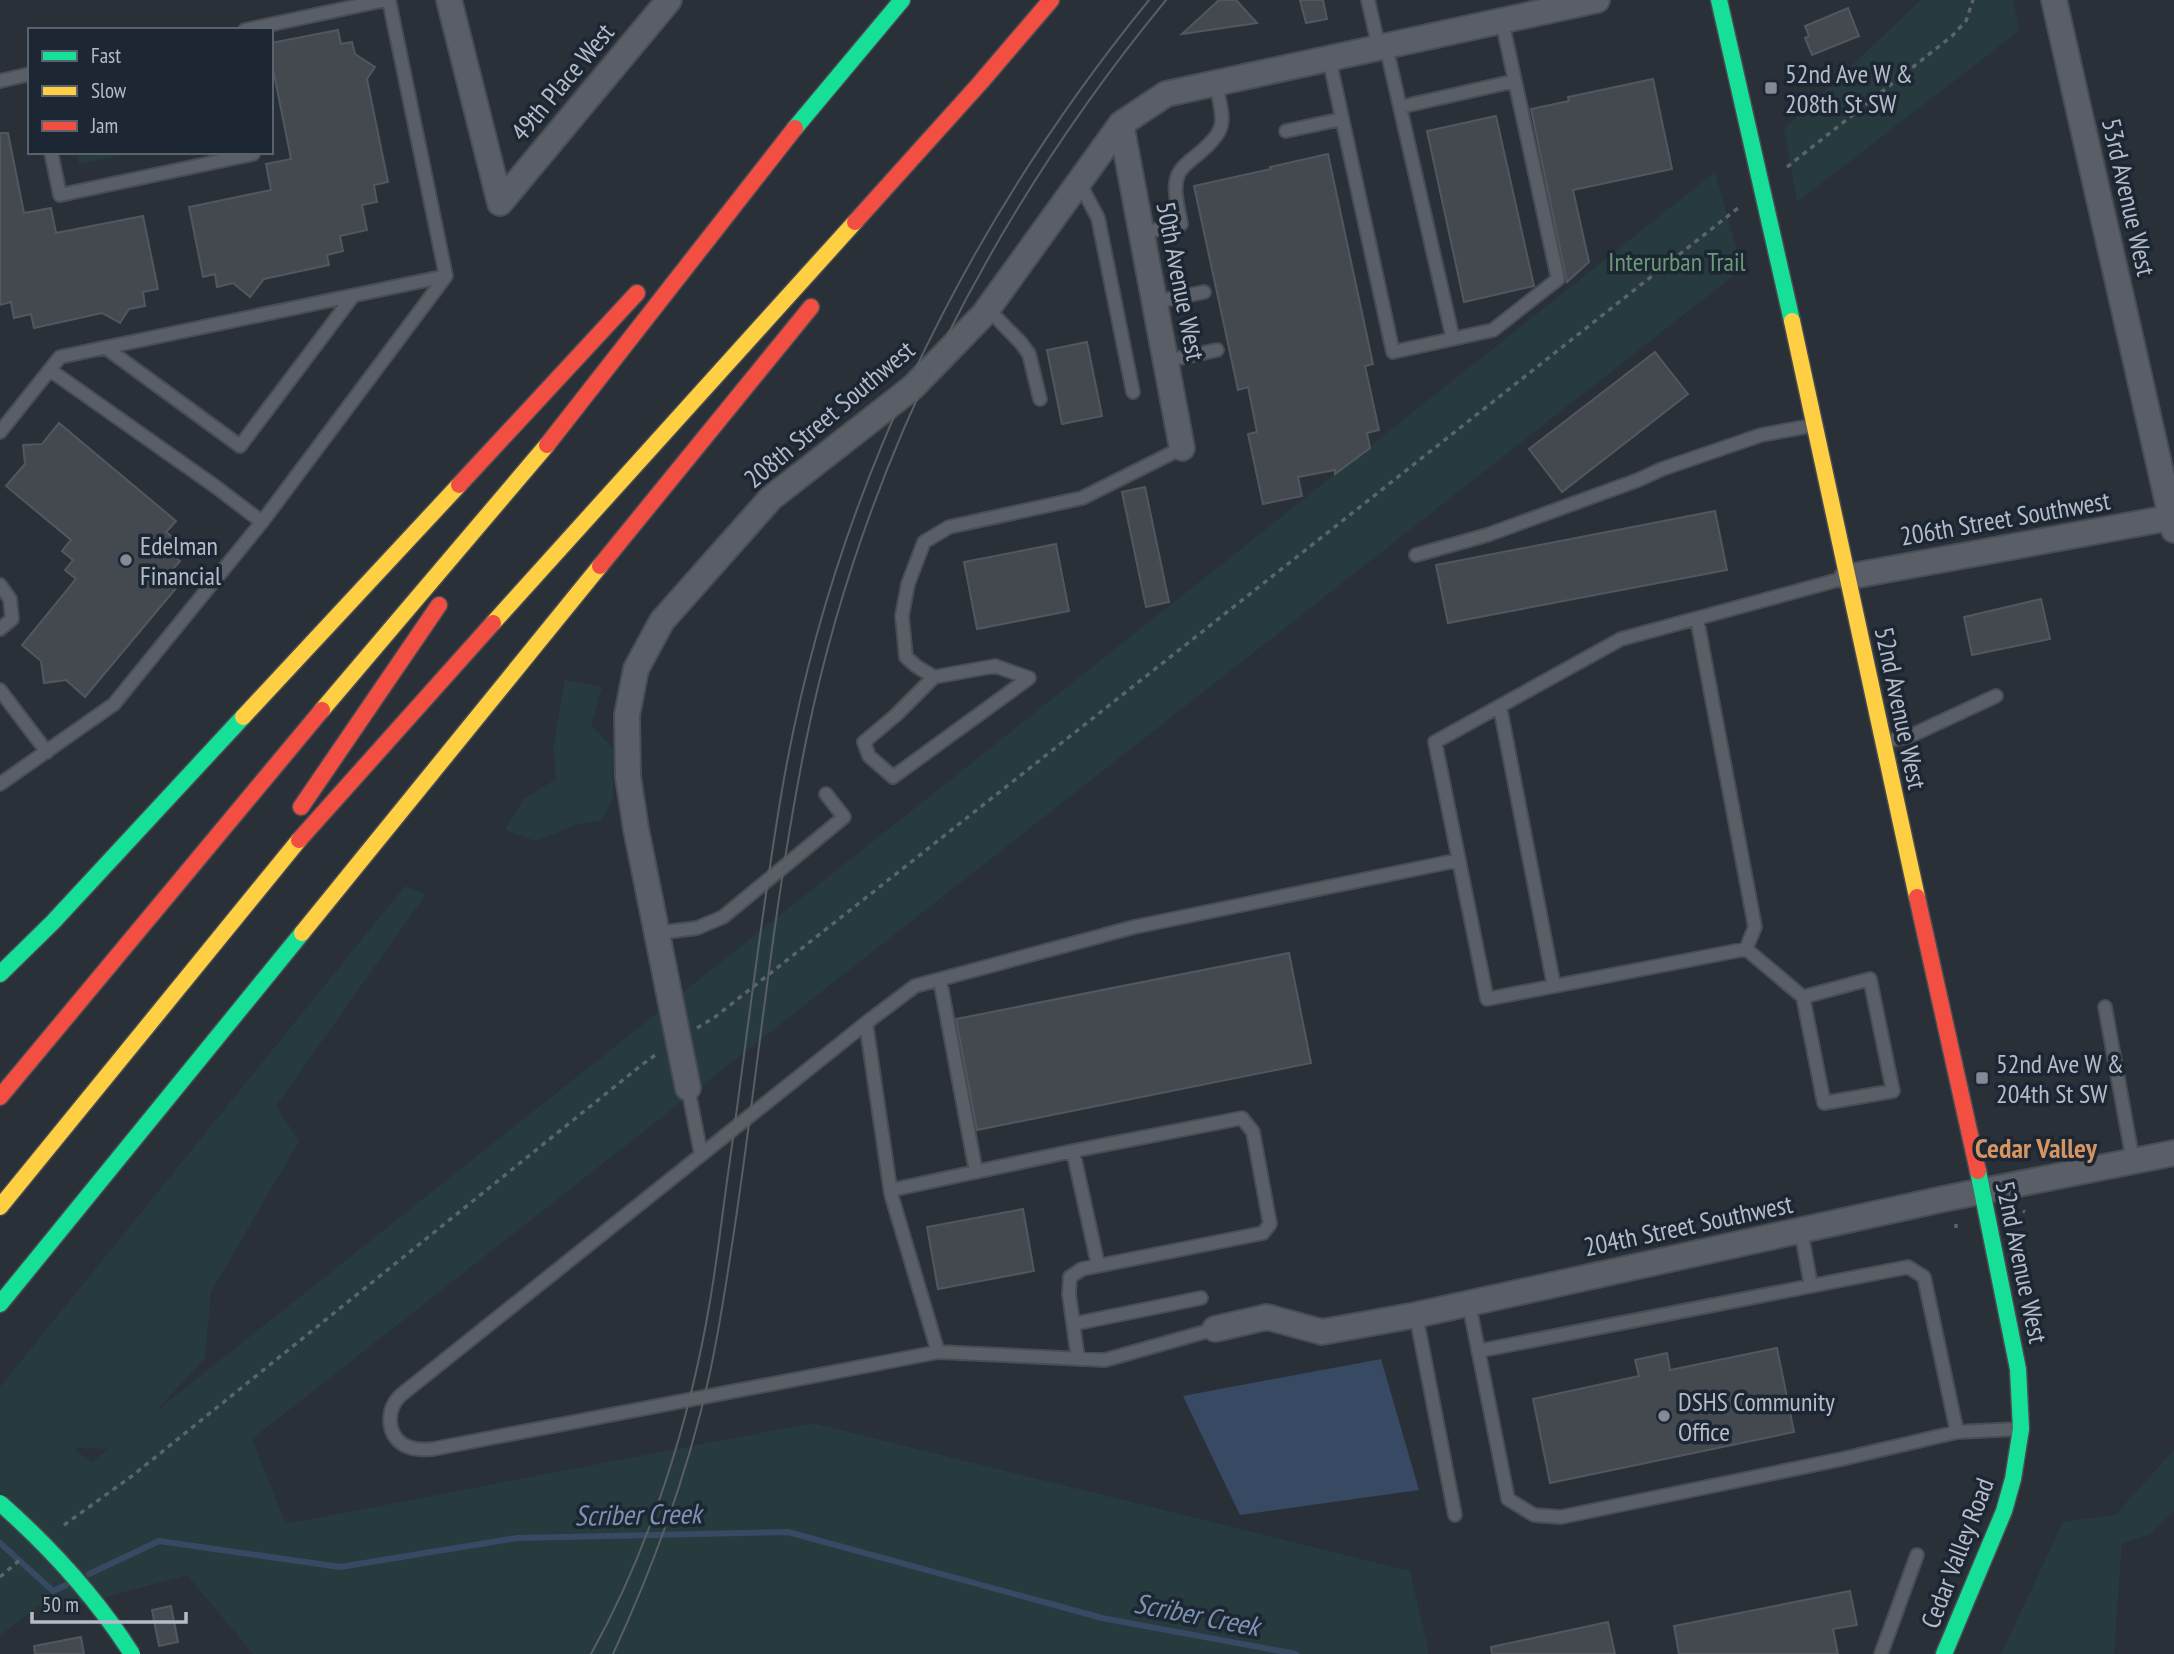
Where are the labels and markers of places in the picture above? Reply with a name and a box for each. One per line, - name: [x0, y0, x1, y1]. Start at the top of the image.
- place label: 52nd Ave W & 208th St SW: [1785, 57, 1913, 120]
- marker: 52nd Ave W & 208th St SW: [1763, 80, 1779, 96]
- place label: Edelman Financial: [140, 529, 221, 592]
- marker: Edelman Financial: [118, 552, 134, 568]
- place label: 52nd Ave W & 204th St SW: [1996, 1047, 2124, 1110]
- marker: 52nd Ave W & 204th St SW: [1974, 1070, 1990, 1086]
- place label: DSHS Community Office: [1678, 1385, 1835, 1448]
- marker: DSHS Community Office: [1656, 1408, 1672, 1424]

